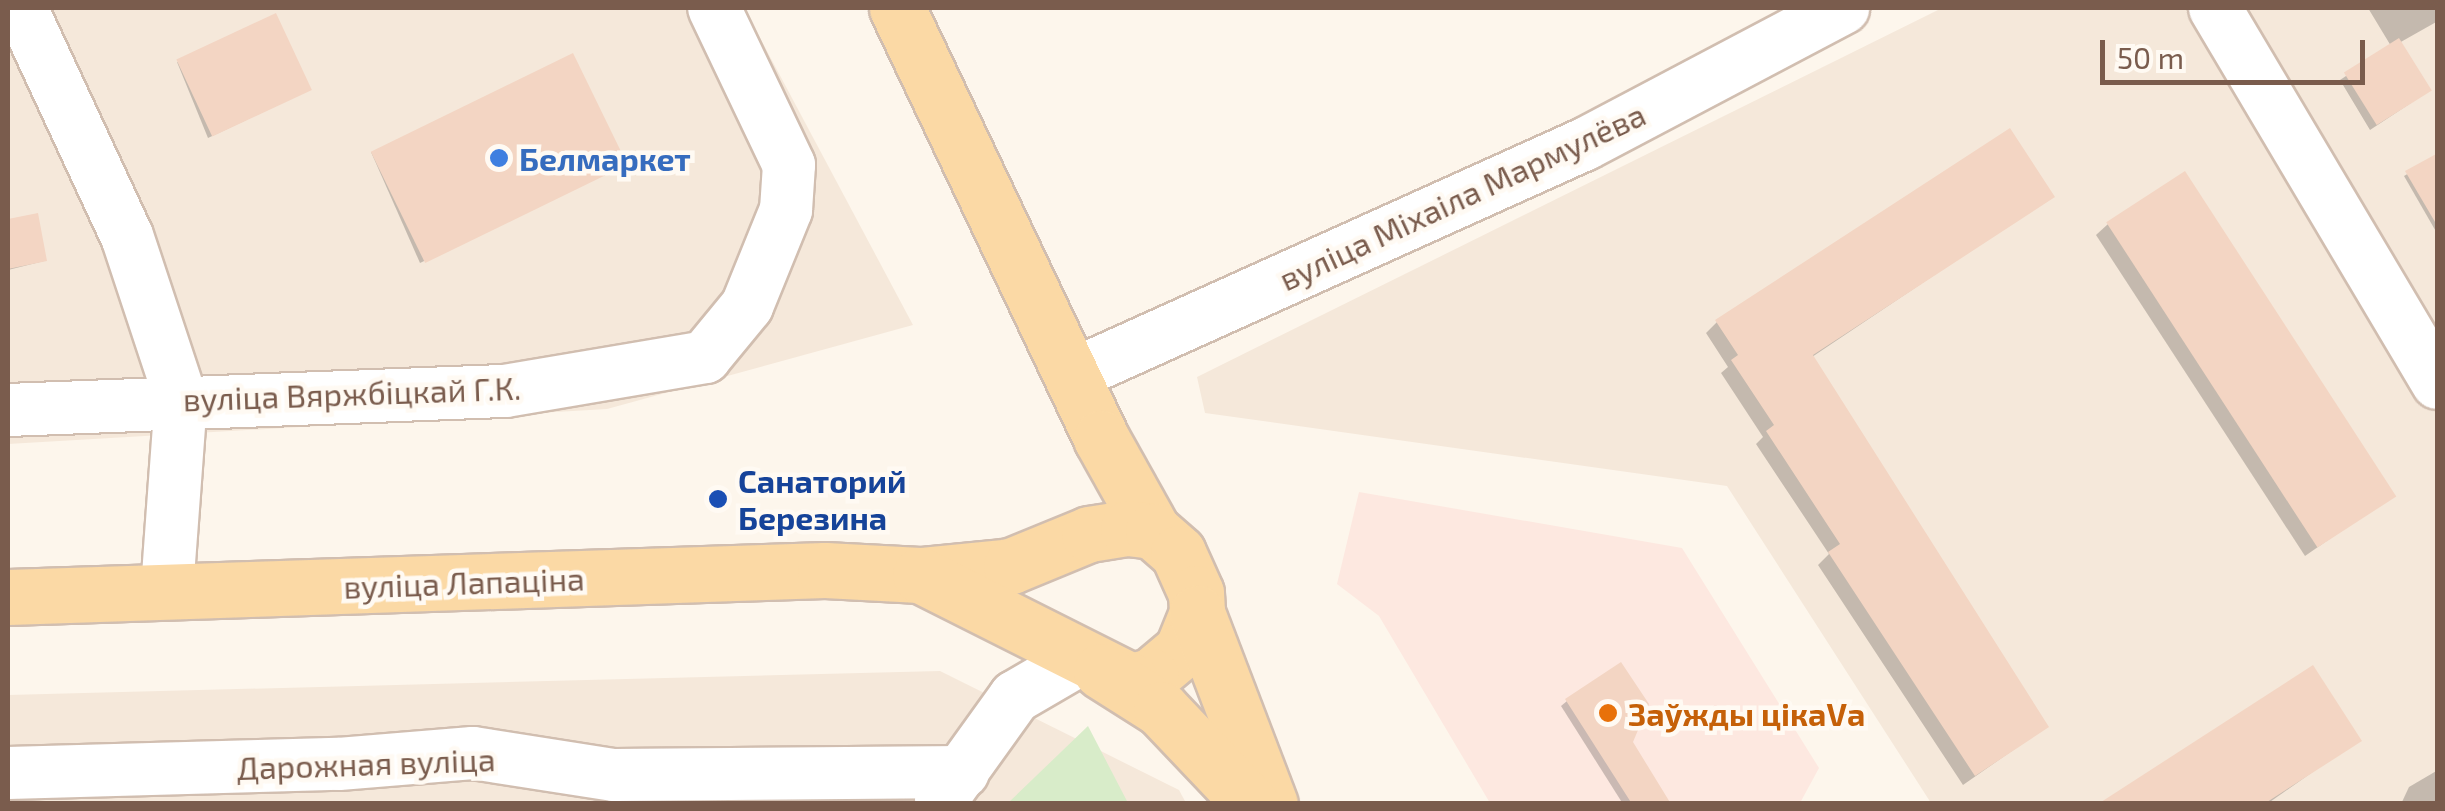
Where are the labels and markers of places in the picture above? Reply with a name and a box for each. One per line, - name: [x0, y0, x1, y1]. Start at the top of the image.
- place label: Белмаркет: [519, 139, 691, 177]
- marker: Белмаркет: [488, 147, 510, 169]
- place label: Санаторий Березина: [738, 462, 906, 537]
- marker: Санаторий Березина: [707, 488, 729, 510]
- place label: Заўжды цікаVа: [1628, 694, 1865, 732]
- marker: Заўжды цікаVа: [1597, 702, 1619, 724]

